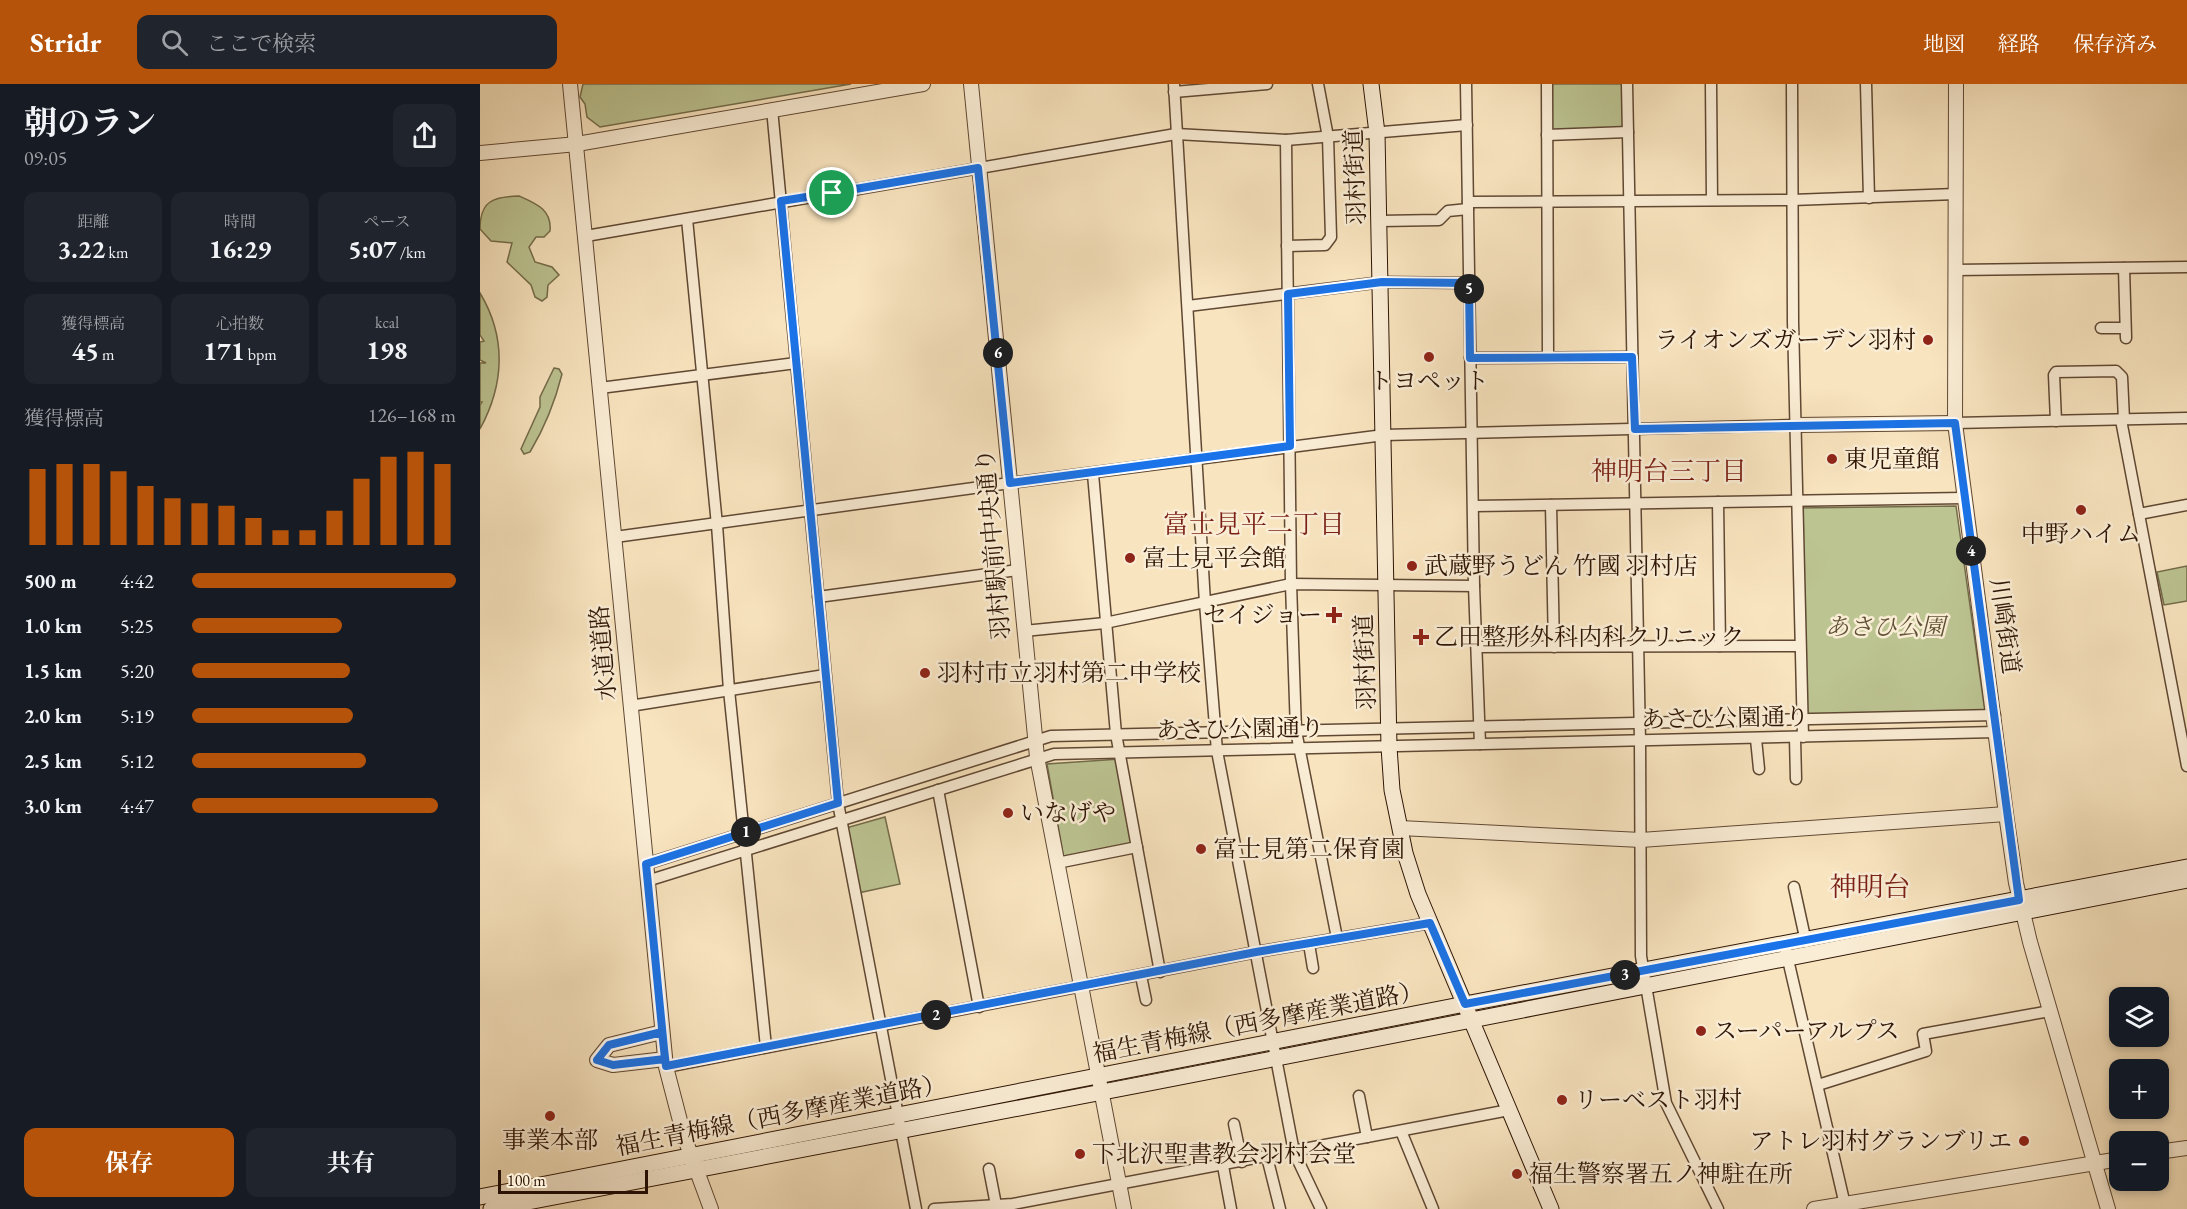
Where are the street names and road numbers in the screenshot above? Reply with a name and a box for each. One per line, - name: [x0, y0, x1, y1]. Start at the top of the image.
- street label: 羽村街道: [1337, 129, 1372, 226]
- street label: 羽村駅前中央通り: [969, 447, 1016, 641]
- street label: 川崎街道: [1983, 576, 2028, 676]
- street label: 水道道路: [583, 604, 622, 702]
- street label: 羽村街道: [1347, 614, 1382, 711]
- street label: あさひ公園通り: [1641, 701, 1809, 734]
- street label: あさひ公園通り: [1156, 712, 1324, 745]
- street label: 福生青梅線（西多摩産業道路）: [1090, 974, 1426, 1069]
- street label: 福生青梅線（西多摩産業道路）: [613, 1067, 949, 1162]

